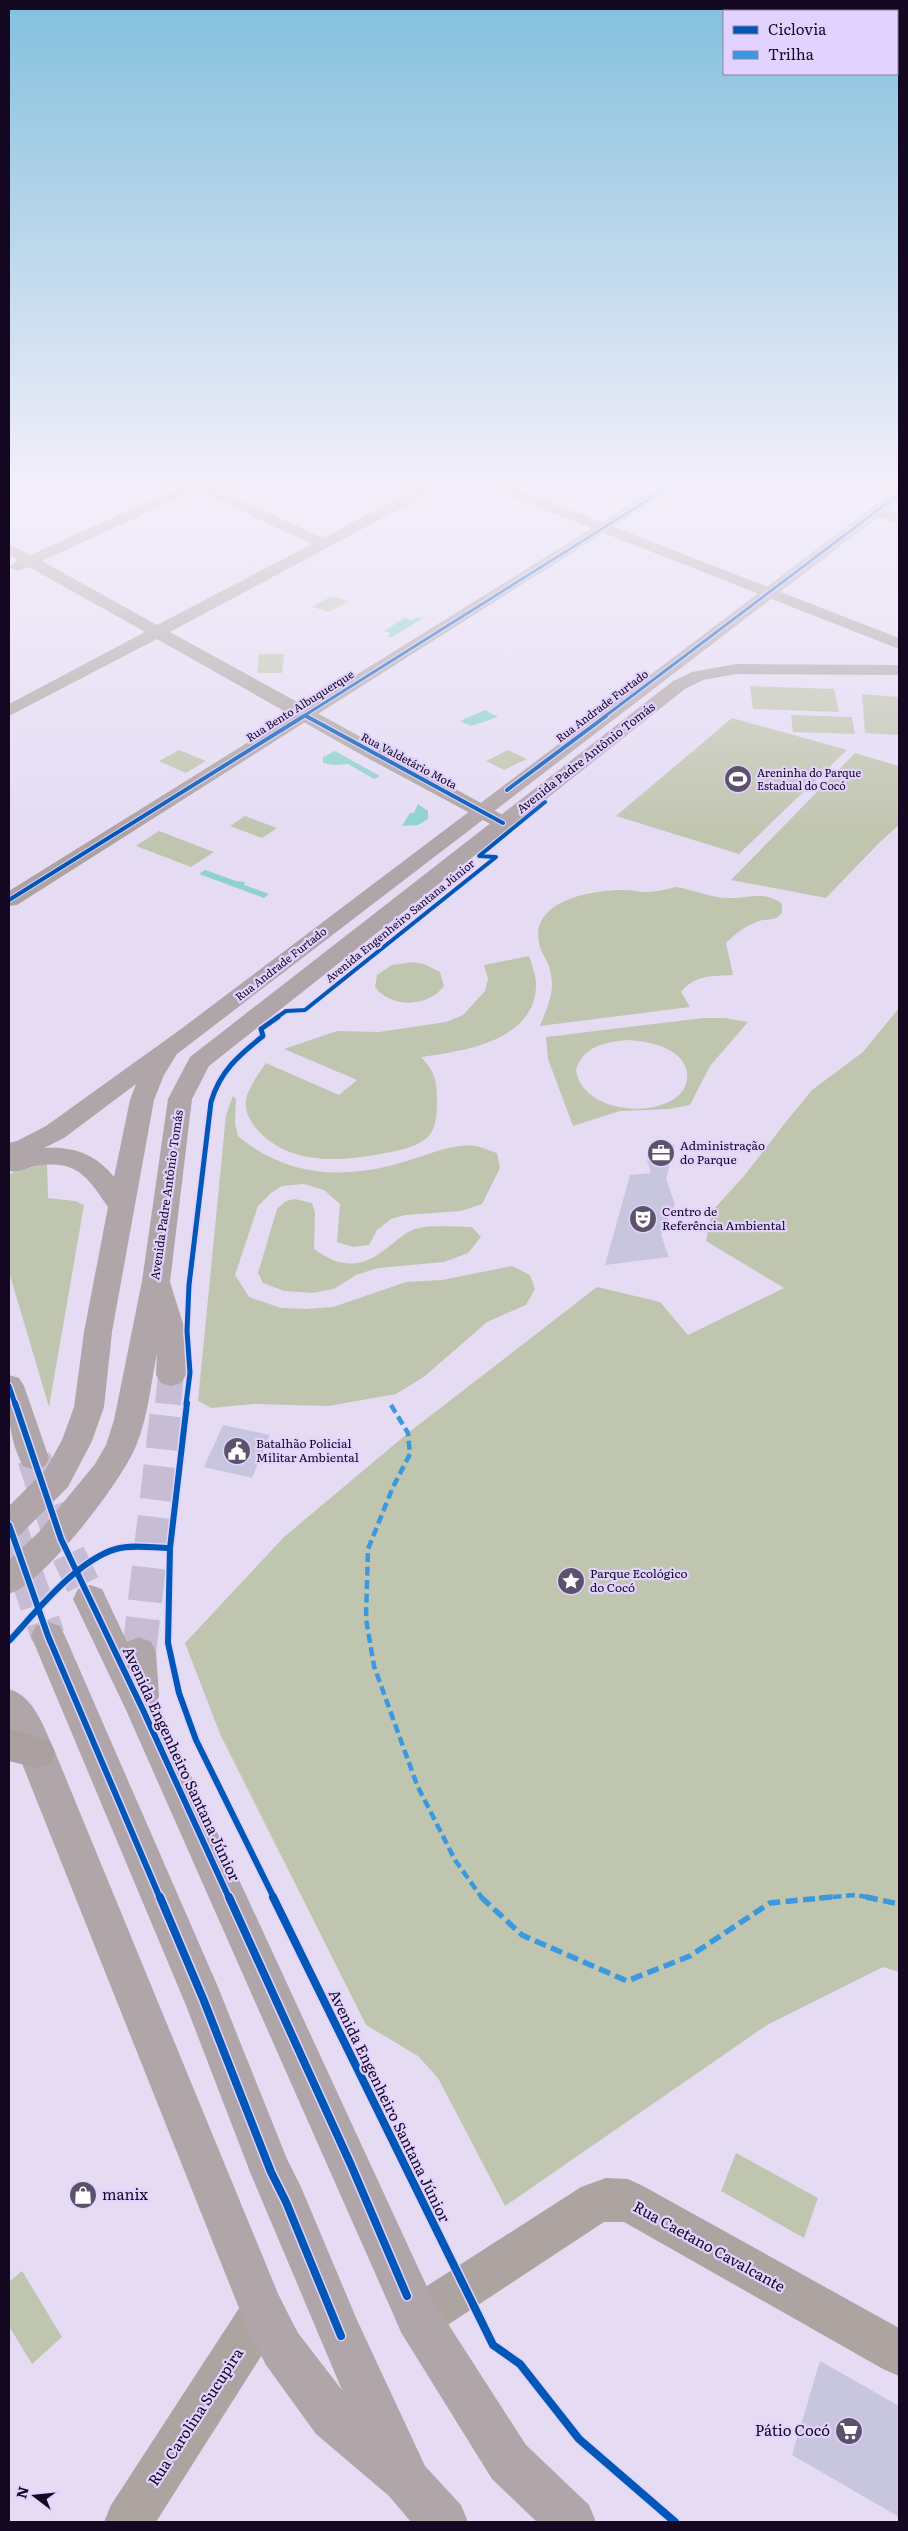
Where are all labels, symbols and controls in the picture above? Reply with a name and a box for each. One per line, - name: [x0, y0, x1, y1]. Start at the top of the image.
- legend: [723, 10, 898, 75]
- text: Ciclovia: [768, 17, 827, 40]
- text: Trilha: [768, 42, 815, 65]
- street label: Rua Bento Albuquerque: [243, 665, 357, 745]
- street label: Rua Andrade Furtado: [552, 665, 651, 745]
- street label: Avenida Padre Antônio Tomás: [512, 697, 659, 817]
- street label: Rua Valdetário Mota: [359, 728, 460, 792]
- sports icon: Areninha do Parque Estadual do Cocó: [723, 764, 753, 794]
- place label: Areninha do Parque Estadual do Cocó: [757, 764, 861, 793]
- street label: Avenida Engenheiro Santana Júnior: [321, 854, 478, 986]
- street label: Rua Andrade Furtado: [231, 922, 329, 1004]
- street label: Avenida Padre Antônio Tomás: [145, 1108, 187, 1281]
- place label: Administração do Parque: [680, 1136, 765, 1168]
- office icon: Administração do Parque: [646, 1138, 676, 1168]
- place label: Centro de Referência Ambiental: [662, 1202, 786, 1234]
- theatre icon: Centro de Referência Ambiental: [628, 1204, 658, 1234]
- place label: Batalhão Policial Militar Ambiental: [256, 1434, 359, 1466]
- public building icon: Batalhão Policial Militar Ambiental: [222, 1436, 252, 1466]
- place label: Parque Ecológico do Cocó: [590, 1564, 687, 1596]
- place icon: Parque Ecológico do Cocó: [556, 1566, 586, 1596]
- street label: Avenida Engenheiro Santana Júnior: [118, 1642, 247, 1885]
- street label: Avenida Engenheiro Santana Júnior: [324, 1985, 457, 2226]
- shop icon: manix: [68, 2180, 98, 2210]
- place label: manix: [102, 2182, 148, 2205]
- street label: Rua Caetano Cavalcante: [630, 2194, 790, 2297]
- street label: Rua Carolina Sucupira: [141, 2342, 249, 2490]
- supermarket icon: Pátio Cocó: [834, 2416, 864, 2446]
- place label: Pátio Cocó: [755, 2418, 830, 2441]
- north arrow: [10, 2471, 60, 2521]
- text: N: [10, 2483, 33, 2501]

